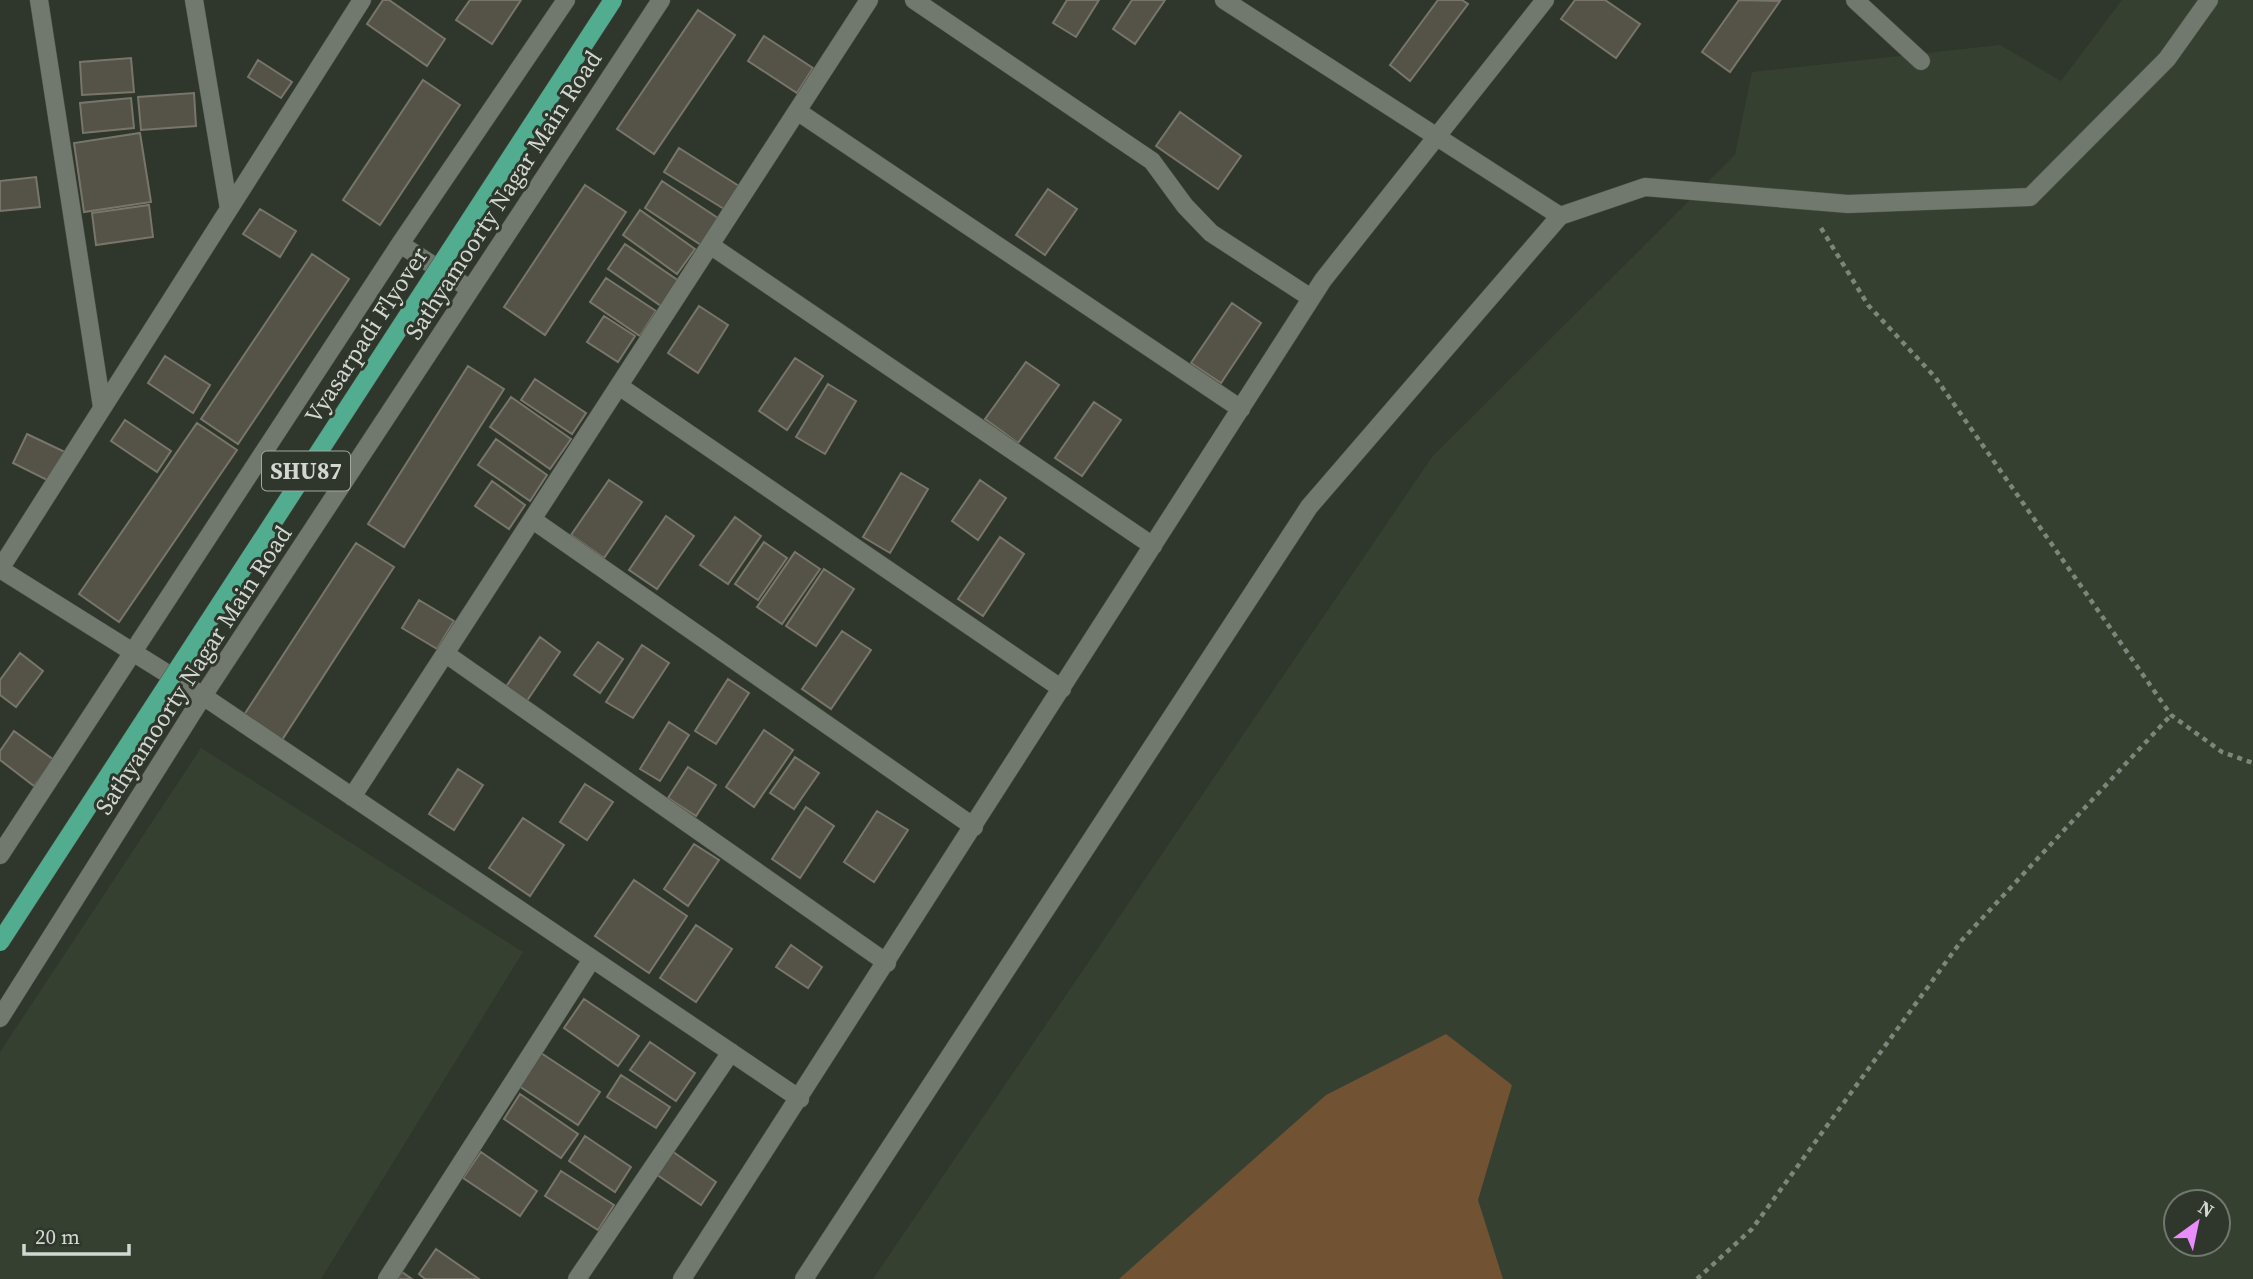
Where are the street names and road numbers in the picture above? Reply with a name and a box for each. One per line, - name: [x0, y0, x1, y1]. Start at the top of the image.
- street label: Sathyamoorty Nagar Main Road: [397, 44, 609, 346]
- street label: Vyasarpadi Flyover: [297, 241, 435, 429]
- road number: SHU87: [262, 452, 350, 491]
- street label: Sathyamoorty Nagar Main Road: [87, 519, 299, 821]

